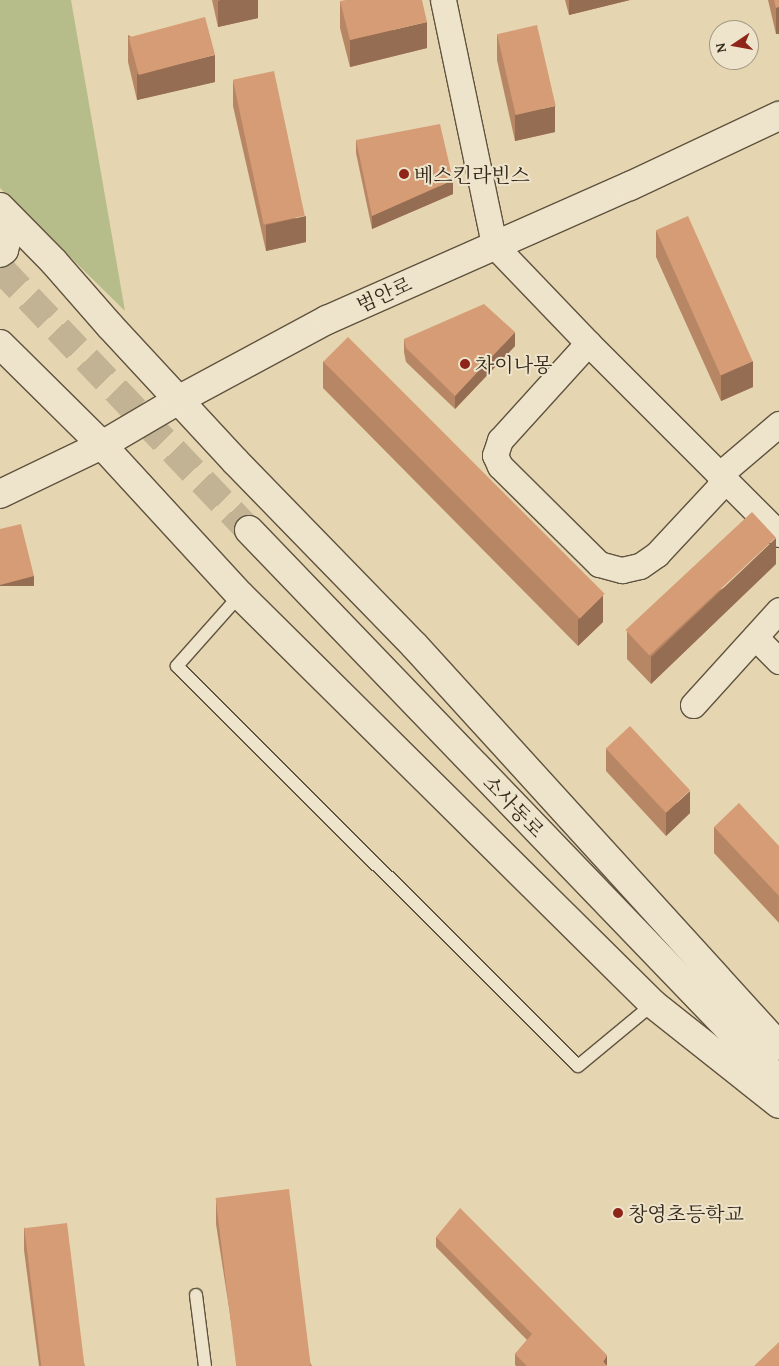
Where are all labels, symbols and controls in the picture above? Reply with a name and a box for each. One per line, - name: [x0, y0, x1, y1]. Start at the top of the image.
- north arrow: [709, 20, 759, 70]
- text: N: [710, 41, 731, 55]
- place label: 베스킨라빈스: [414, 162, 530, 186]
- marker: 베스킨라빈스: [398, 168, 410, 180]
- street label: 범안로: [353, 271, 415, 317]
- place label: 차이나몽: [475, 352, 552, 376]
- marker: 차이나몽: [459, 358, 471, 370]
- street label: 소사동로: [479, 770, 549, 842]
- place label: 창영초등학교: [628, 1201, 744, 1225]
- marker: 창영초등학교: [612, 1207, 624, 1219]

